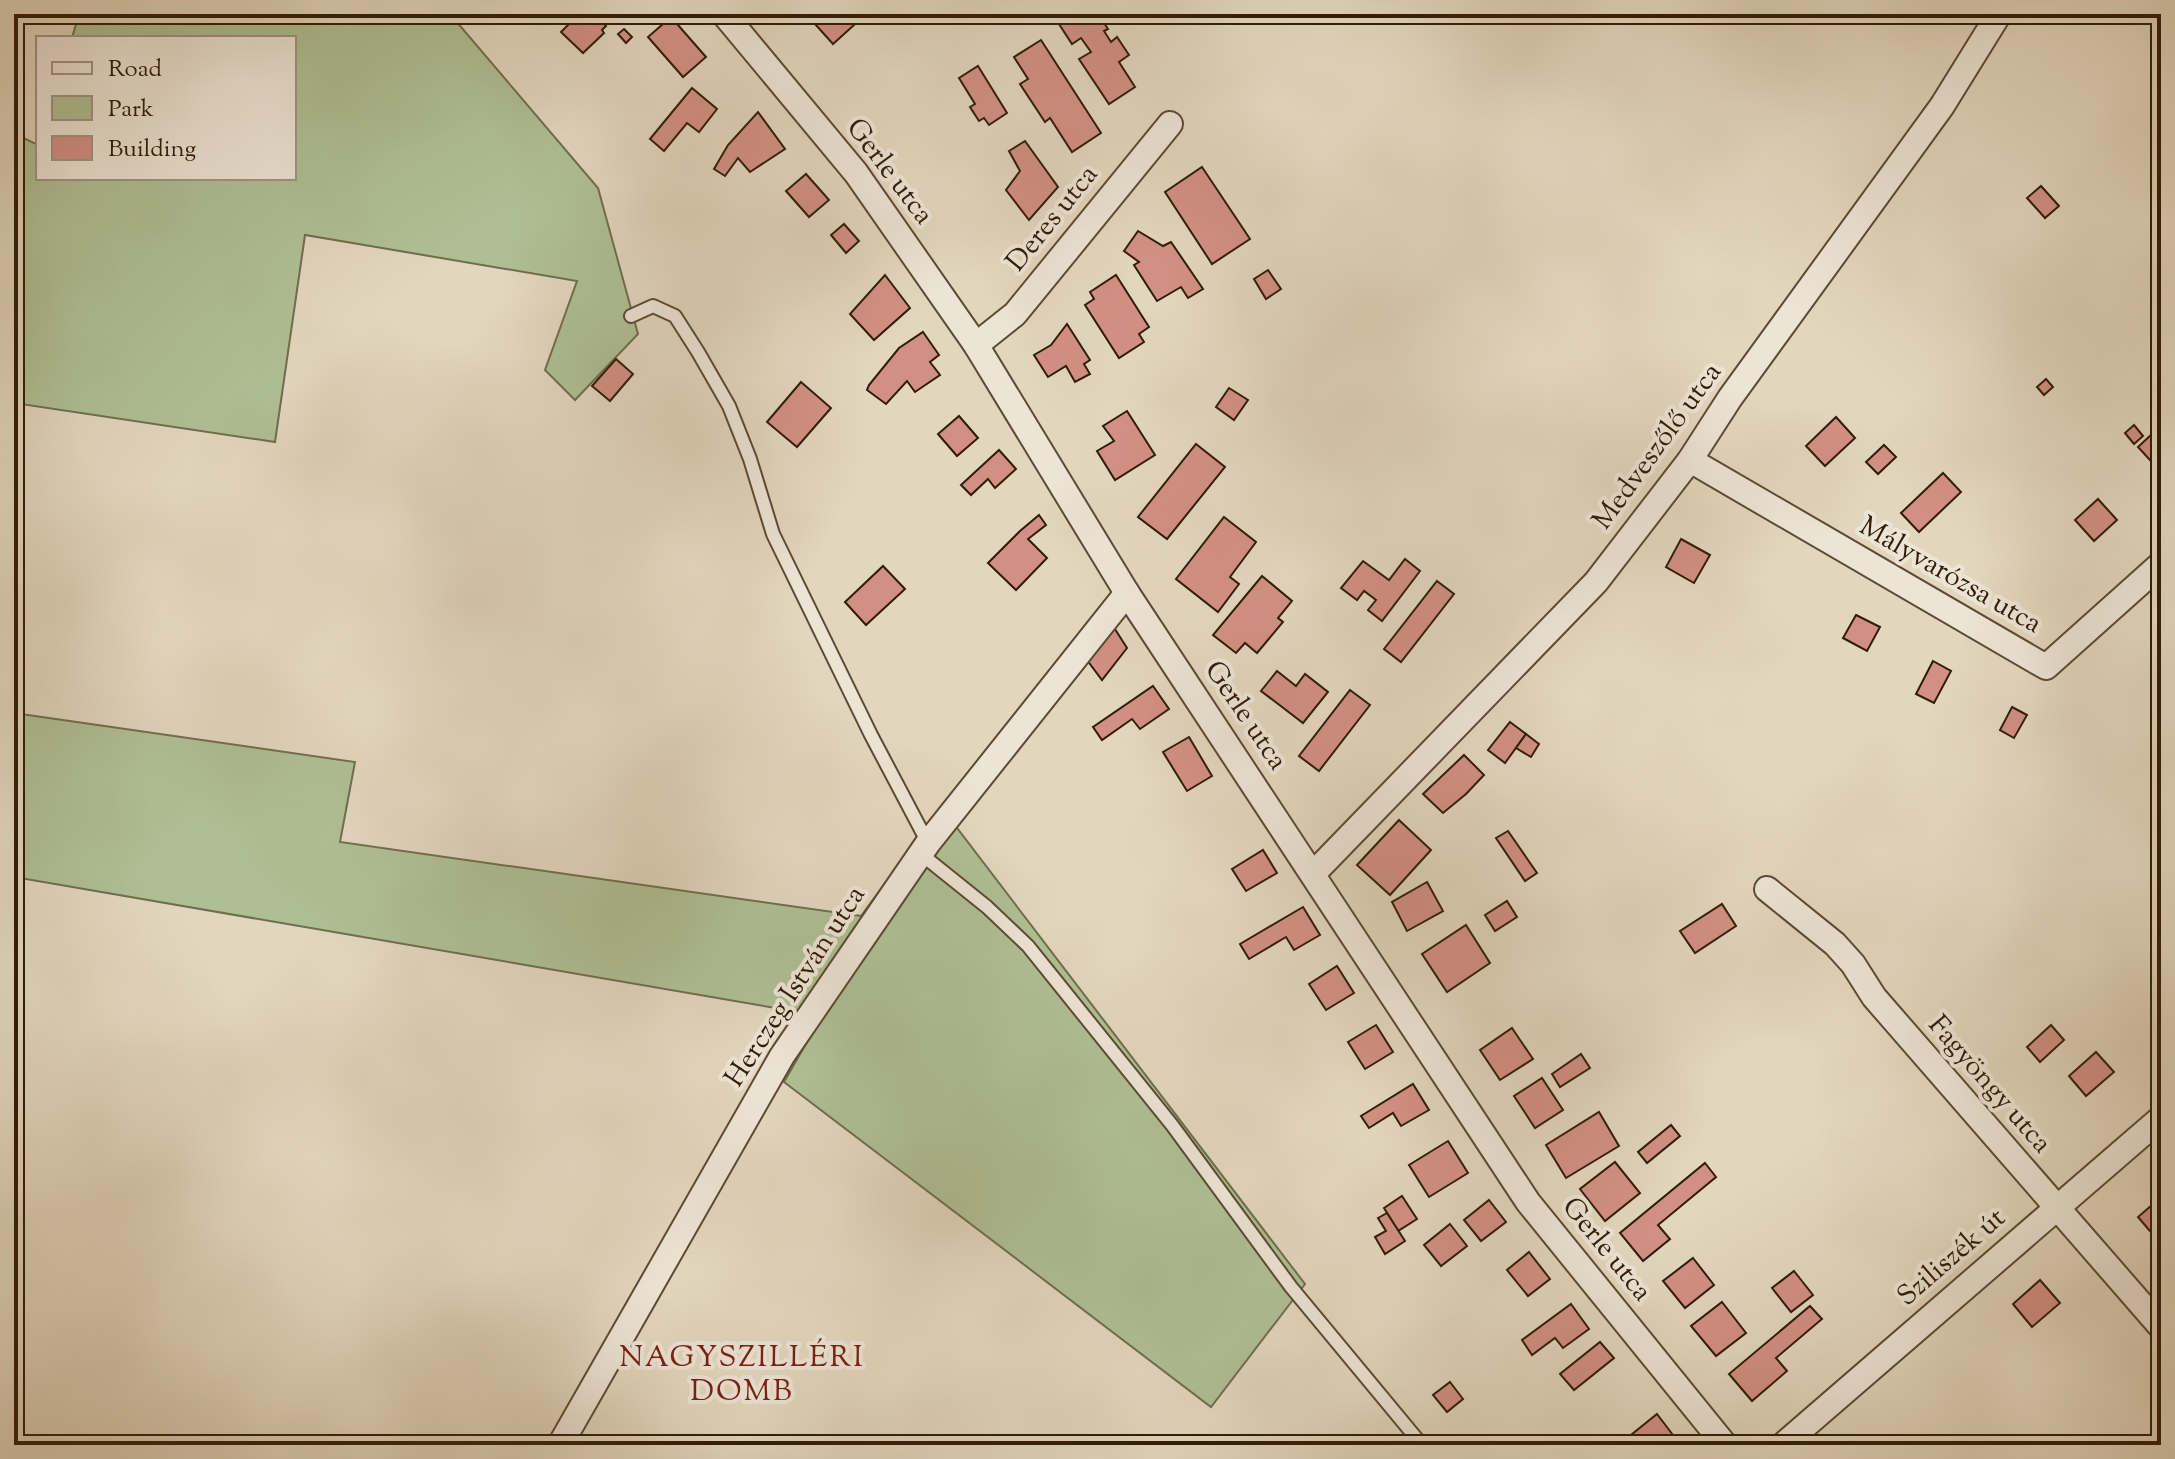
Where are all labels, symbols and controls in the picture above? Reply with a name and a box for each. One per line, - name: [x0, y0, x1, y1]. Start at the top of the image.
- legend: [36, 36, 296, 180]
- text: Road: [108, 53, 162, 87]
- text: Park: [108, 93, 154, 127]
- street label: Gerle utca: [836, 110, 942, 234]
- text: Building: [108, 133, 197, 167]
- street label: Deres utca: [997, 157, 1109, 281]
- street label: Medveszőlő utca: [1584, 355, 1732, 539]
- street label: Mályvarózsa utca: [1851, 507, 2049, 645]
- street label: Gerle utca: [1194, 653, 1296, 779]
- street label: Herczeg István utca: [716, 878, 876, 1095]
- street label: Fagyöngy utca: [1918, 1007, 2060, 1163]
- street label: Gerle utca: [1551, 1189, 1661, 1311]
- street label: Sziliszék út: [1889, 1199, 2015, 1317]
- district label: NAGYSZILLÉRI DOMB: [619, 1337, 865, 1414]

